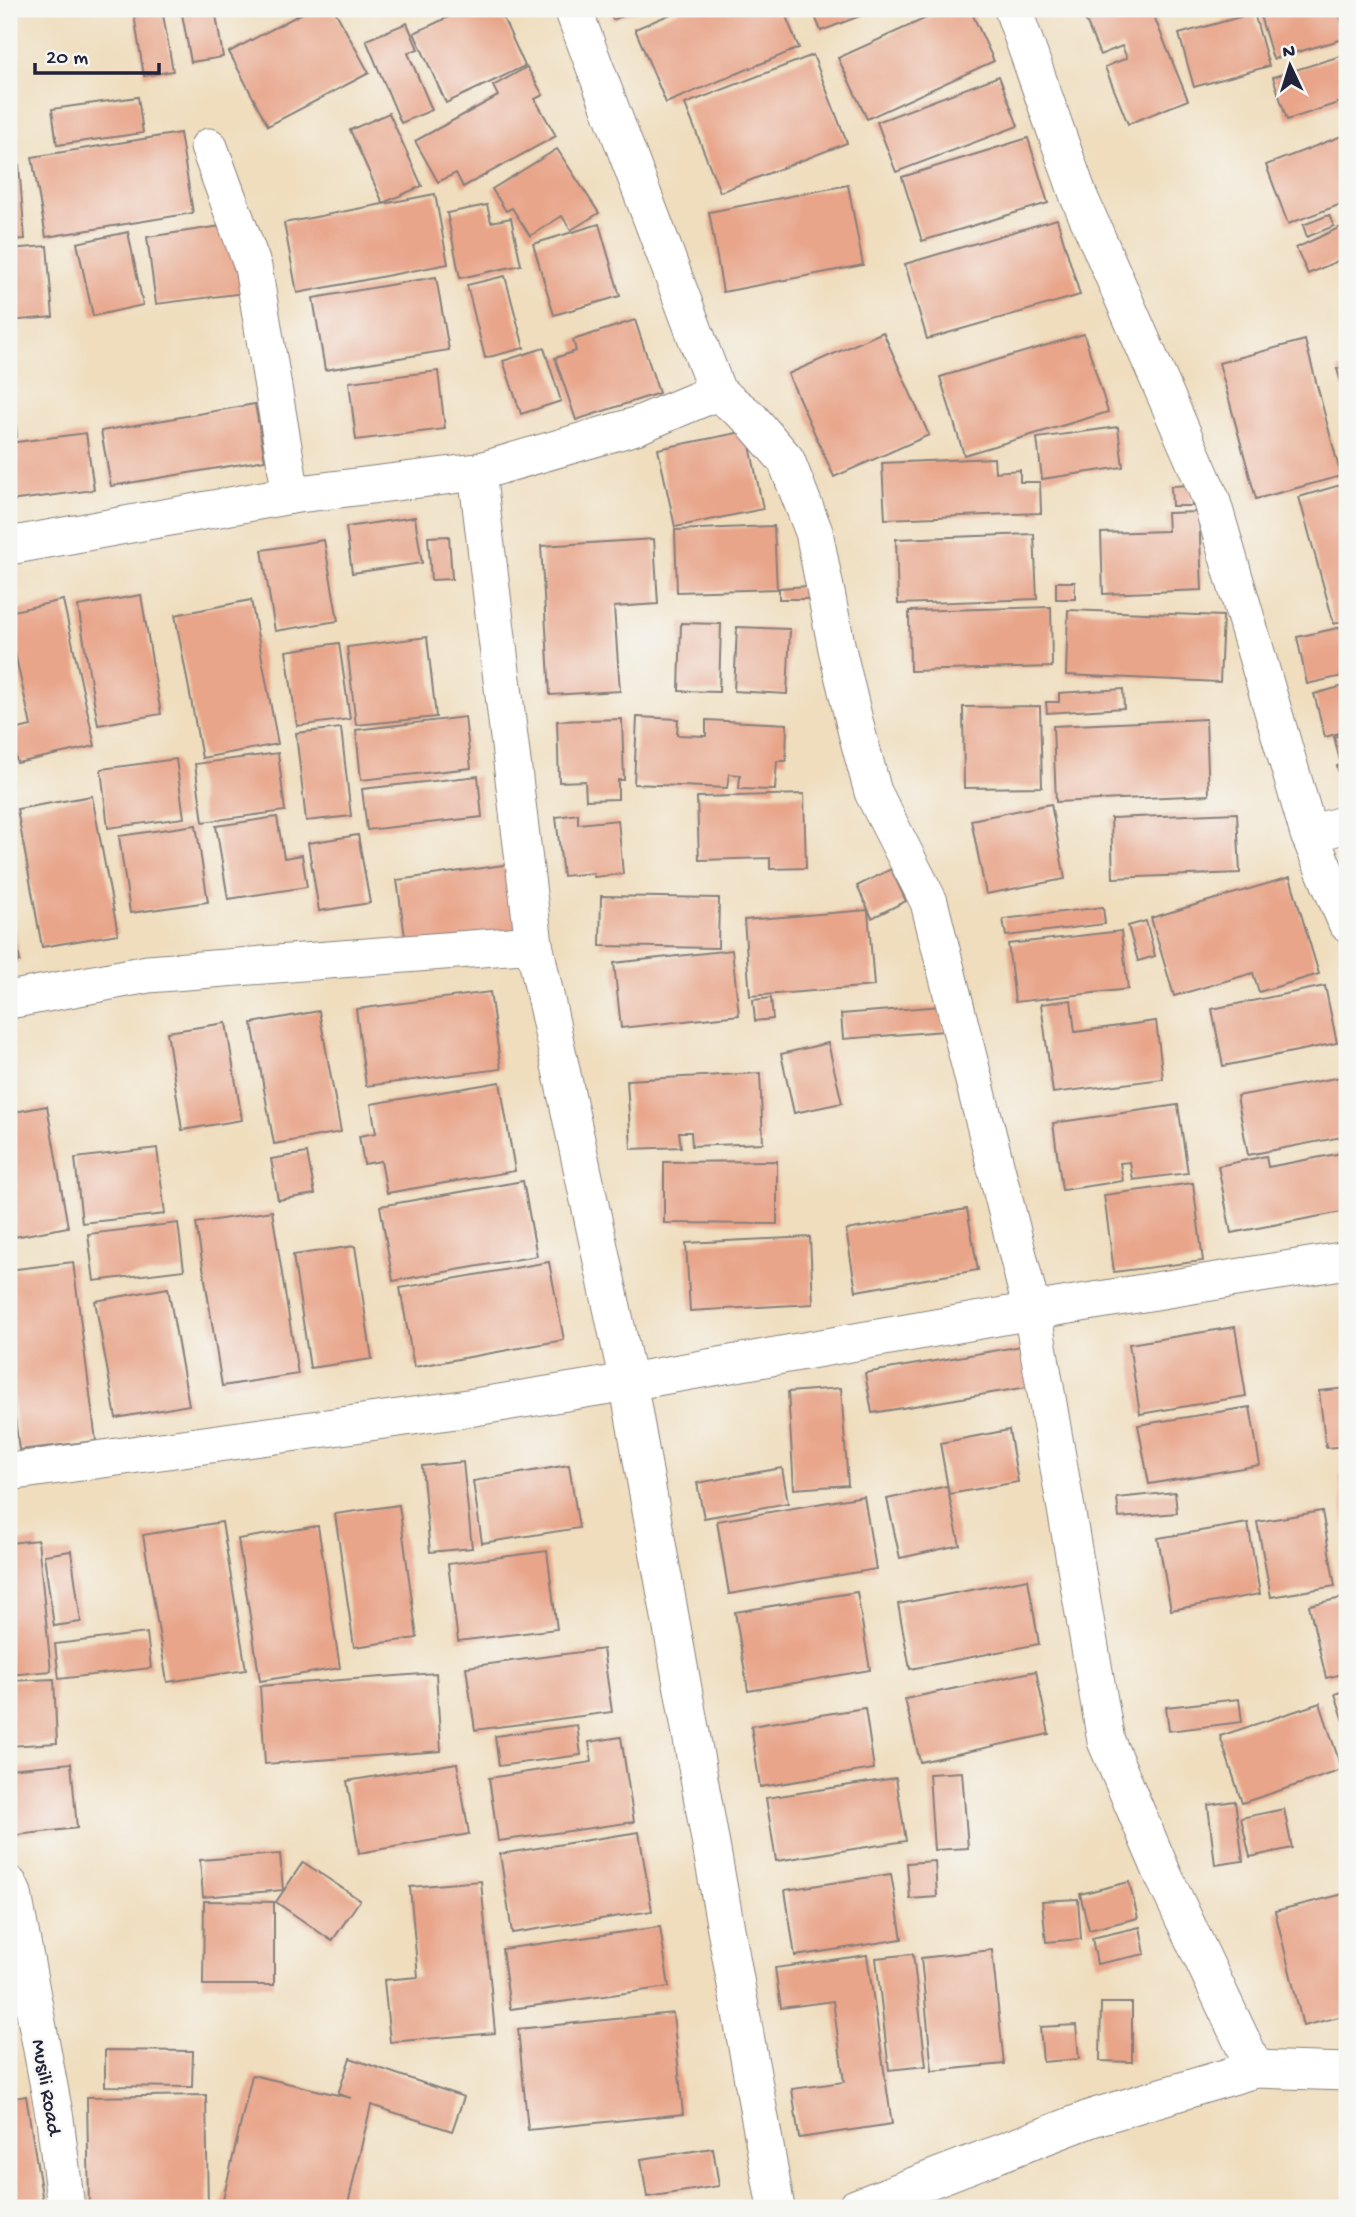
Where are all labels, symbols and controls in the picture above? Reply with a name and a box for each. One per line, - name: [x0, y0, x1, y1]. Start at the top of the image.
- scale bar: [35, 32, 159, 76]
- north arrow: [1254, 32, 1324, 102]
- text: N: [1282, 41, 1296, 64]
- text: 20 m: [46, 47, 88, 72]
- street label: Musili Road: [24, 2038, 66, 2139]

